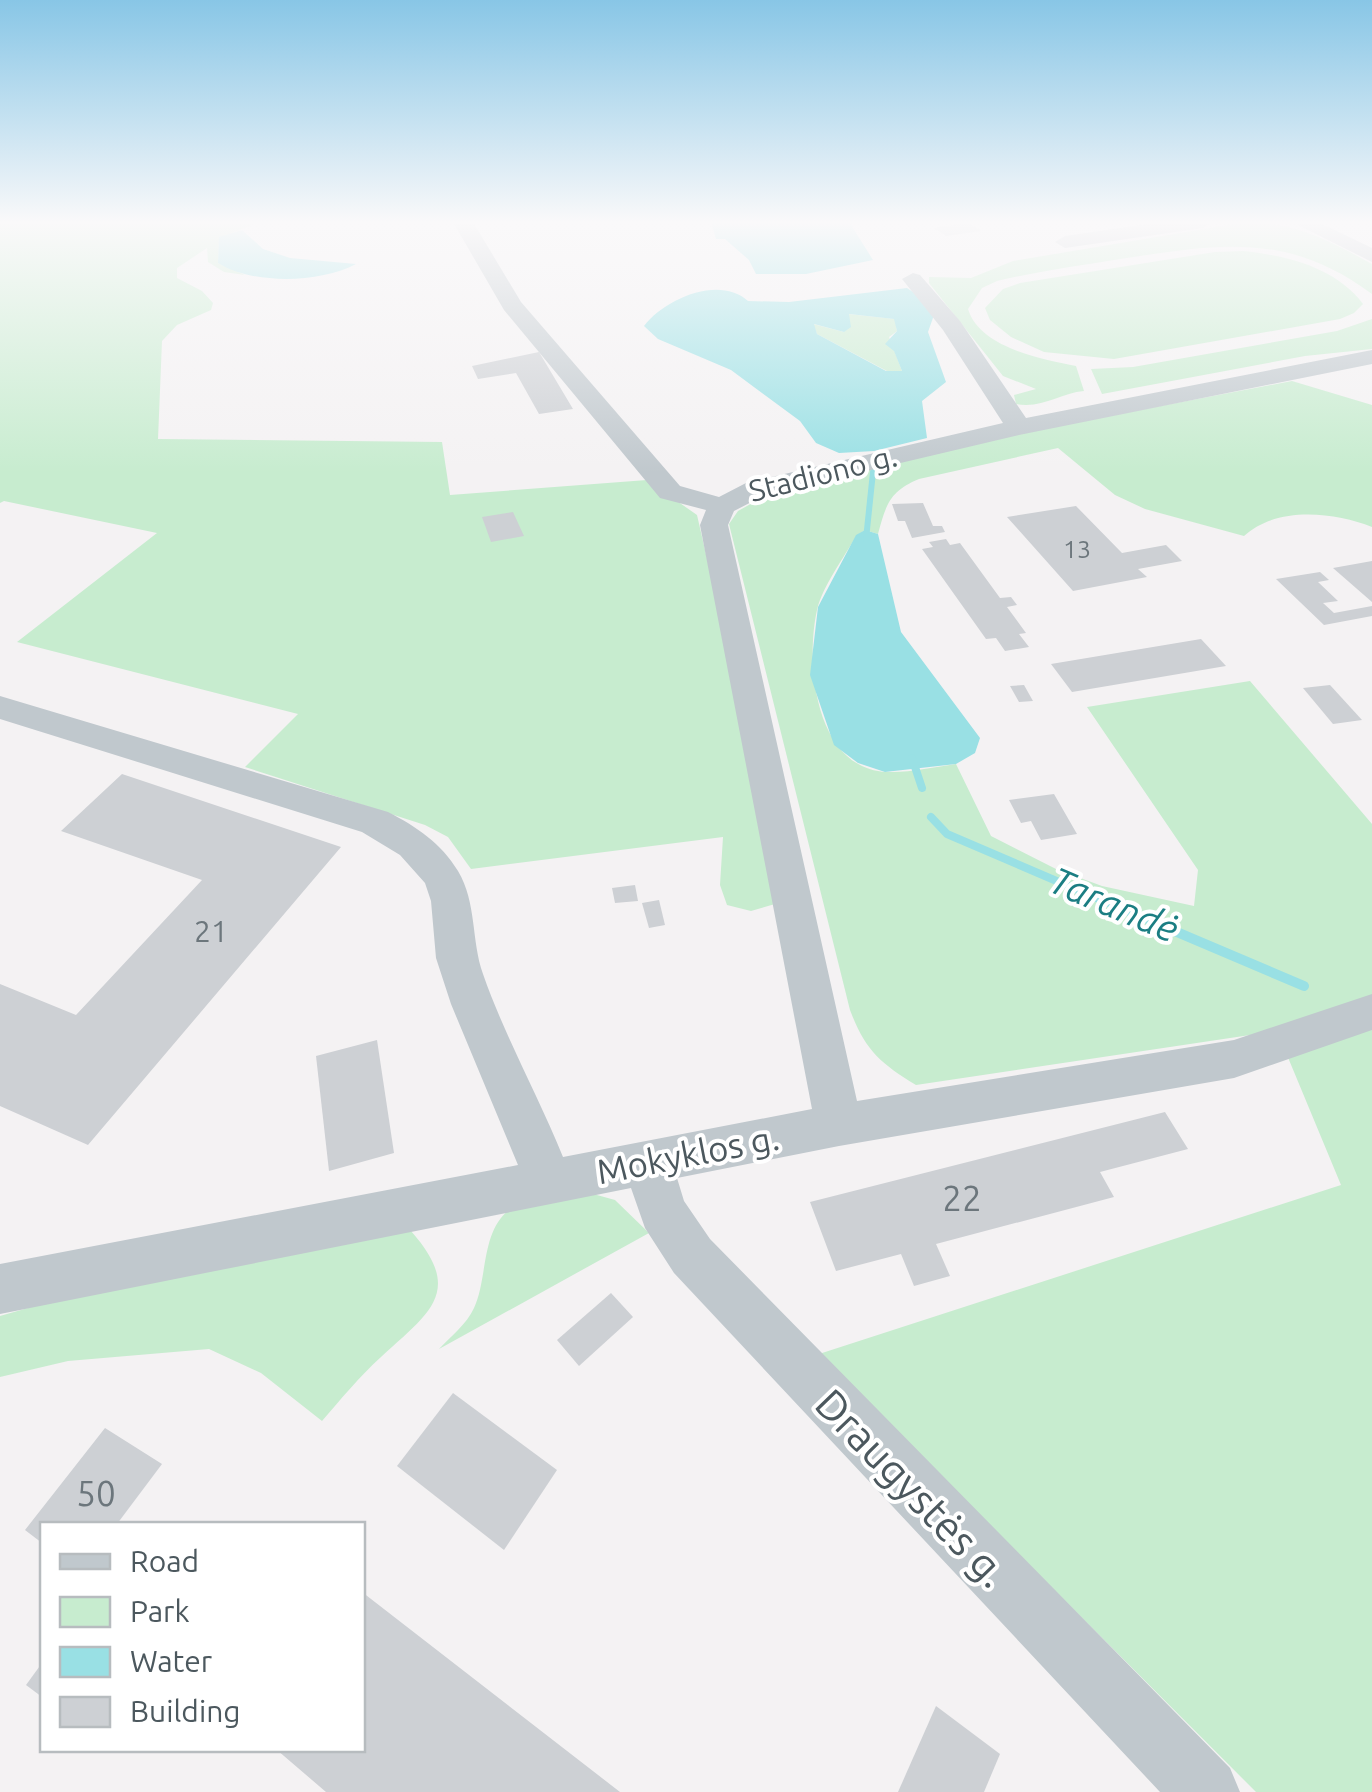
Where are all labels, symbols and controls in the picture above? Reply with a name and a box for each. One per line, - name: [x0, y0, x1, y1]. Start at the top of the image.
- street label: Stadiono g.: [745, 438, 900, 508]
- house number: 13: [1063, 535, 1091, 563]
- water label: Tarandė: [1044, 858, 1185, 950]
- house number: 21: [194, 914, 228, 948]
- street label: Mokyklos g.: [593, 1117, 782, 1191]
- house number: 22: [942, 1178, 982, 1218]
- street label: Draugystės g.: [807, 1379, 1018, 1596]
- house number: 50: [76, 1473, 116, 1513]
- legend: [40, 1522, 365, 1752]
- text: Road: [130, 1544, 199, 1578]
- text: Park: [130, 1594, 190, 1628]
- text: Water: [130, 1644, 213, 1678]
- text: Building: [130, 1694, 241, 1728]

